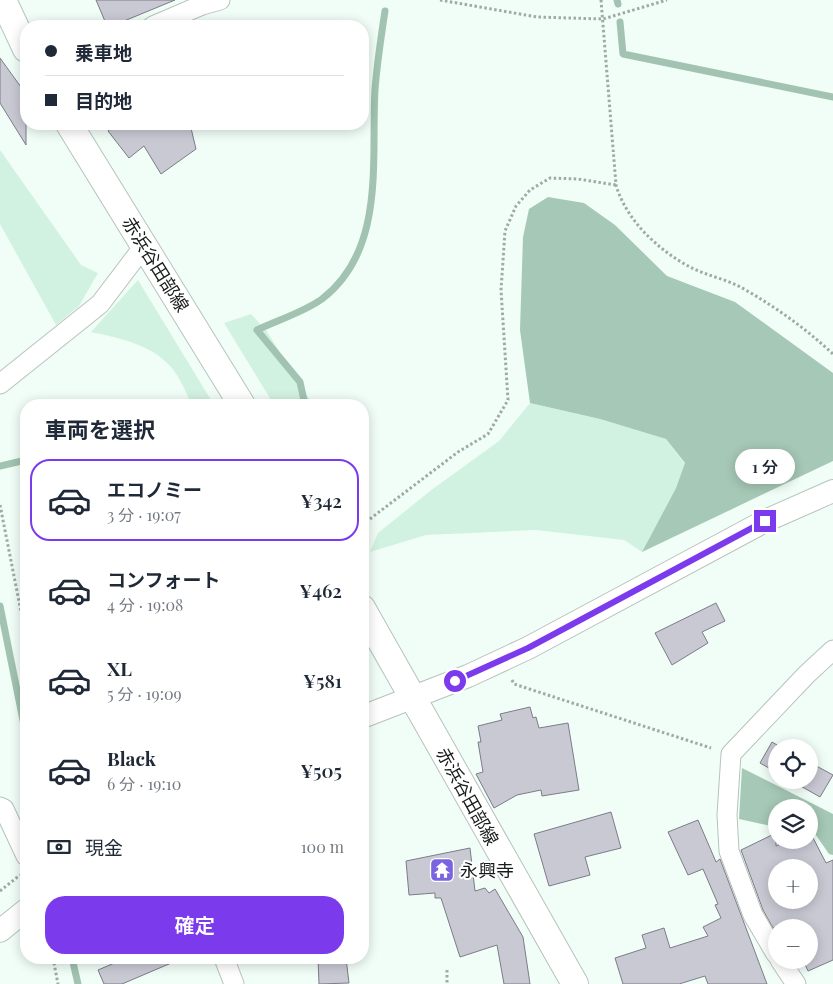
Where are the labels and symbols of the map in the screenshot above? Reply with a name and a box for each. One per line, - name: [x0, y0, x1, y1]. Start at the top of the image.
- street label: 赤浜谷田部線: [117, 212, 195, 316]
- callout: 1 分: [735, 448, 795, 484]
- route end: [754, 510, 776, 532]
- route start: [444, 670, 466, 692]
- street label: 赤浜谷田部線: [431, 743, 505, 849]
- temple icon: 永興寺: [429, 857, 455, 883]
- place label: 永興寺: [460, 858, 514, 882]

